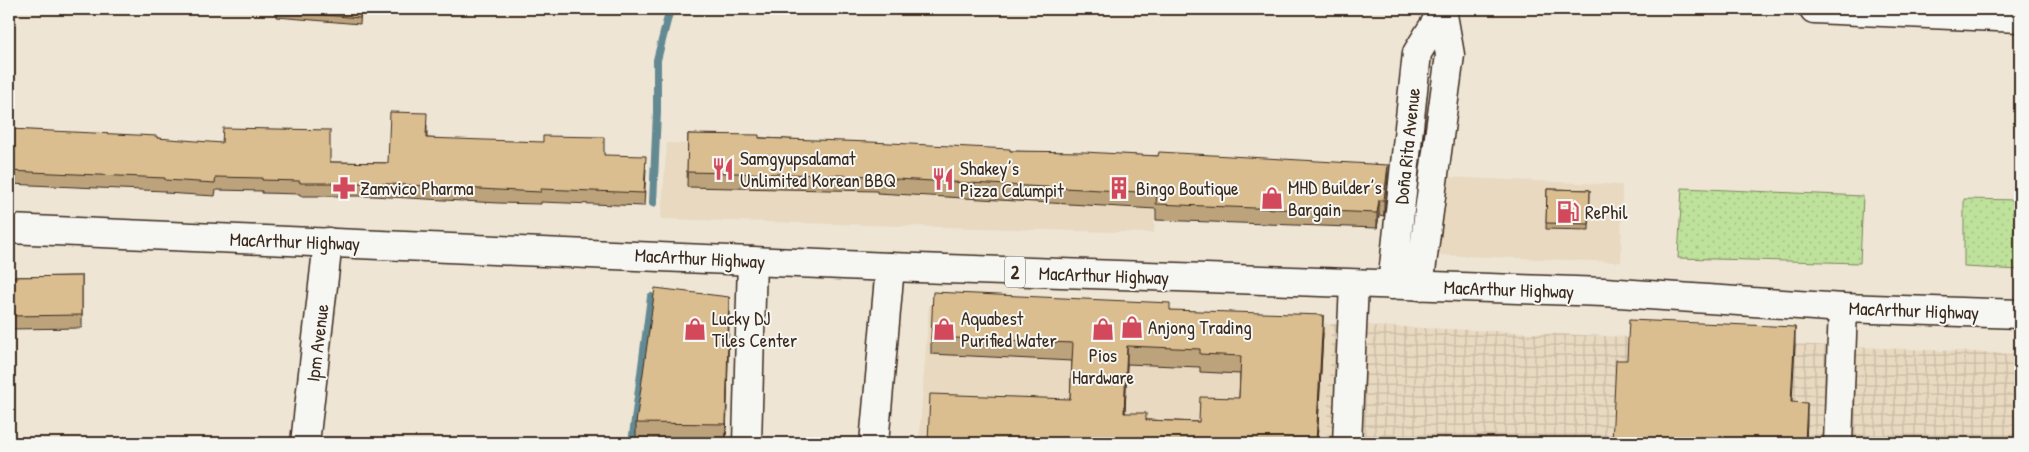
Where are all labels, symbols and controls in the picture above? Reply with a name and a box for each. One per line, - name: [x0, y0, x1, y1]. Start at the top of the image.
- street label: Doña Rita Avenue: [1388, 86, 1426, 205]
- place label: Samgyupsalamat Unlimited Korean BBQ: [740, 145, 896, 193]
- place label: Shakey’s Pizza Calumpit: [960, 155, 1064, 203]
- restaurant icon: Samgyupsalamat Unlimited Korean BBQ: [710, 156, 736, 182]
- restaurant icon: Shakey’s Pizza Calumpit: [930, 166, 956, 192]
- place label: MHD Builder’s Bargain: [1288, 174, 1382, 222]
- pharmacy icon: Zamvico Pharma: [331, 175, 357, 201]
- place label: Zamvico Pharma: [360, 175, 474, 201]
- building icon: Bingo Boutique: [1106, 175, 1132, 201]
- place label: Bingo Boutique: [1136, 175, 1239, 201]
- shop icon: MHD Builder’s Bargain: [1259, 185, 1285, 211]
- fuel station icon: RePhil: [1555, 199, 1581, 225]
- place label: RePhil: [1585, 199, 1629, 225]
- street label: MacArthur Highway: [229, 226, 361, 256]
- street label: MacArthur Highway: [634, 242, 766, 274]
- road number: 2: [1005, 256, 1025, 288]
- street label: MacArthur Highway: [1038, 260, 1170, 290]
- street label: MacArthur Highway: [1443, 274, 1575, 304]
- street label: MacArthur Highway: [1848, 295, 1980, 325]
- street label: Ipm Avenue: [299, 302, 335, 383]
- place label: Lucky DJ Tiles Center: [712, 305, 798, 353]
- place label: Aquabest Purified Water: [961, 305, 1058, 353]
- shop icon: Anjong Trading: [1119, 314, 1145, 340]
- place label: Anjong Trading: [1148, 314, 1252, 340]
- shop icon: Lucky DJ Tiles Center: [682, 316, 708, 342]
- shop icon: Aquabest Purified Water: [931, 316, 957, 342]
- shop icon: Pios Hardware: [1090, 316, 1116, 342]
- place label: Pios Hardware: [1072, 342, 1135, 390]

